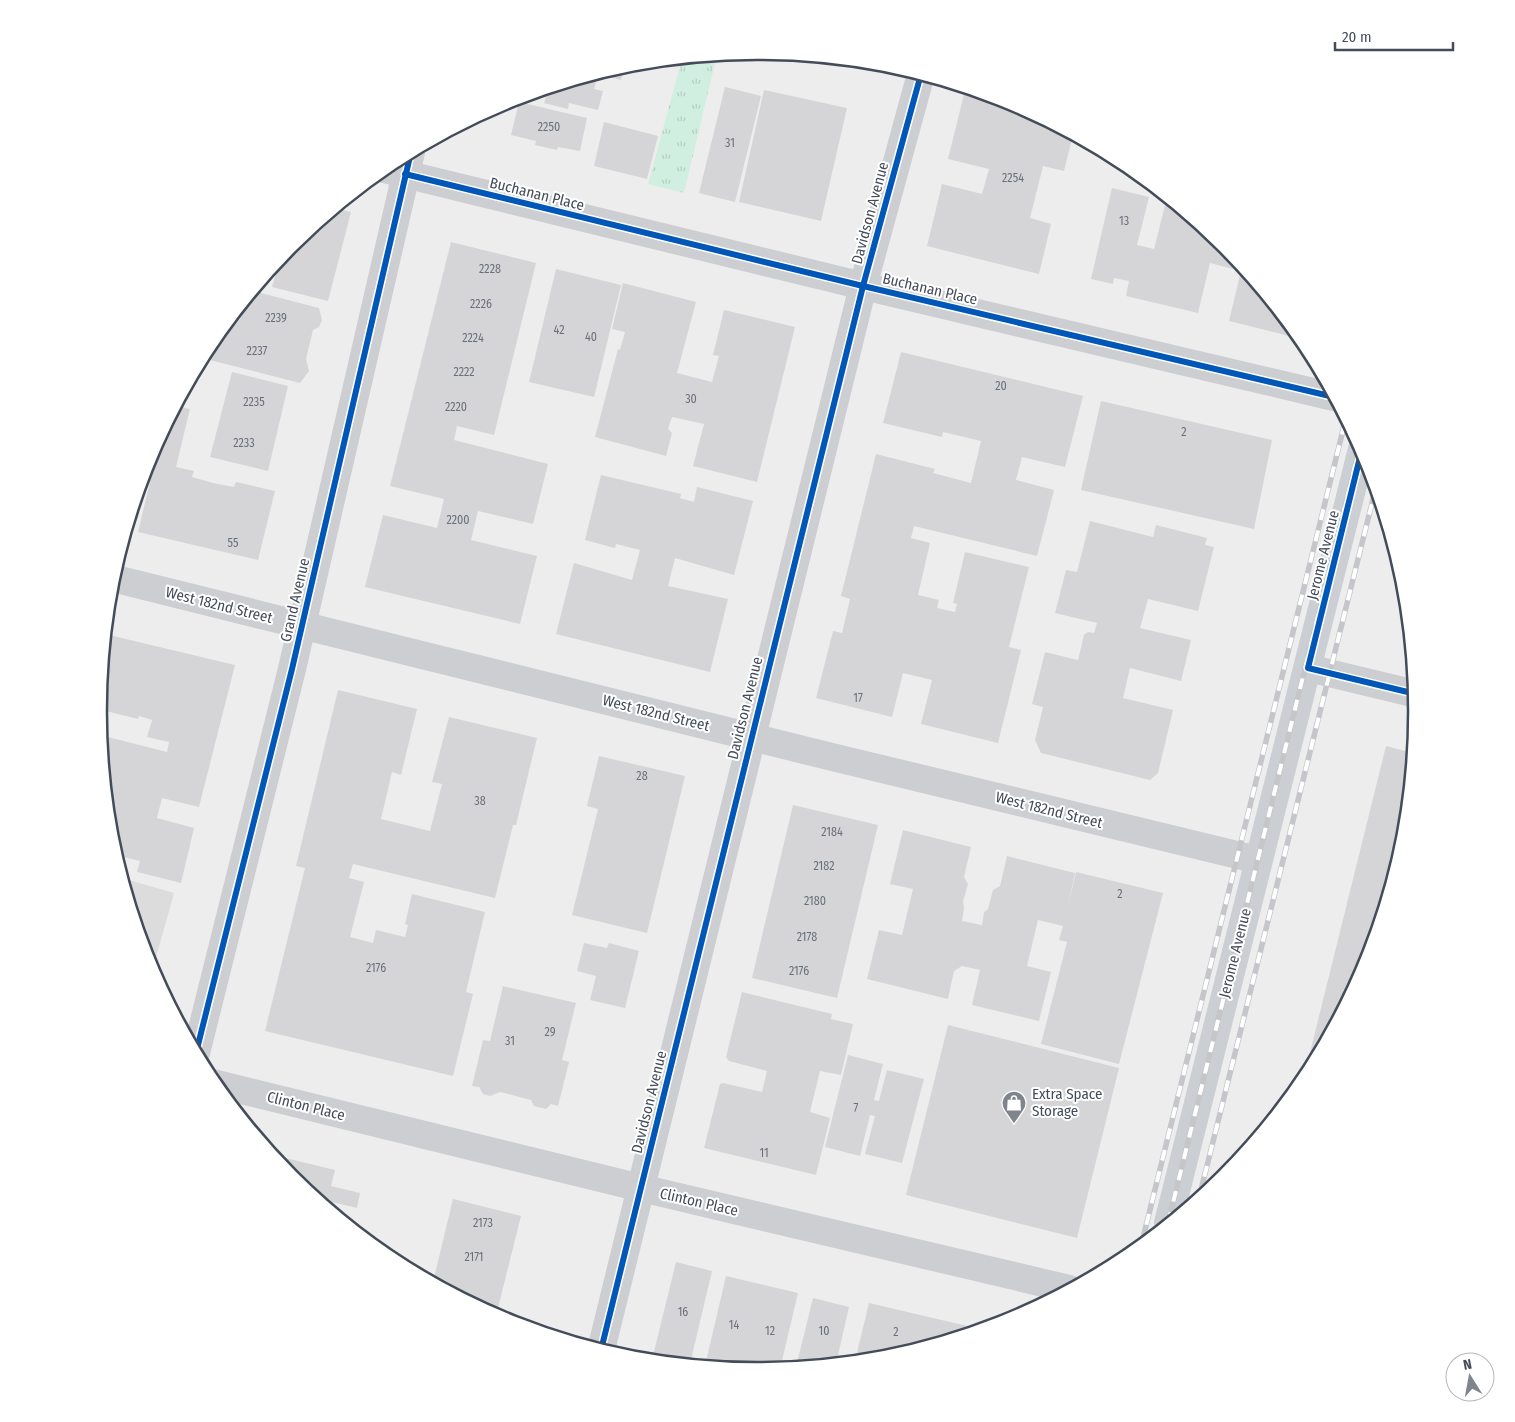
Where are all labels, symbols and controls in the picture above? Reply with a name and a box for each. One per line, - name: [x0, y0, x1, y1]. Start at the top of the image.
- scale bar: [1335, 20, 1452, 52]
- text: 20 m: [1342, 28, 1372, 46]
- house number: 2250: [538, 120, 560, 134]
- house number: 31: [725, 136, 735, 150]
- street label: Davidson Avenue: [848, 160, 892, 266]
- house number: 2254: [1002, 171, 1024, 185]
- street label: Buchanan Place: [488, 174, 586, 214]
- house number: 13: [1119, 214, 1129, 228]
- house number: 2228: [479, 262, 501, 276]
- street label: Buchanan Place: [881, 269, 979, 309]
- house number: 2226: [470, 297, 492, 311]
- house number: 2239: [265, 311, 287, 325]
- house number: 42: [554, 323, 564, 337]
- house number: 40: [585, 330, 597, 344]
- house number: 2224: [462, 331, 484, 345]
- house number: 2237: [247, 344, 268, 358]
- house number: 2222: [453, 365, 475, 379]
- house number: 20: [995, 379, 1007, 393]
- house number: 30: [685, 392, 697, 406]
- house number: 2235: [243, 395, 265, 409]
- house number: 2220: [445, 400, 467, 414]
- house number: 2: [1181, 425, 1187, 439]
- house number: 2233: [233, 436, 255, 450]
- street label: Jerome Avenue: [1303, 508, 1343, 602]
- house number: 2200: [446, 513, 470, 527]
- house number: 55: [228, 536, 239, 550]
- street label: Grand Avenue: [277, 556, 313, 644]
- street label: West 182nd Street: [164, 583, 274, 627]
- street label: Davidson Avenue: [724, 655, 766, 761]
- street label: West 182nd Street: [601, 691, 711, 735]
- house number: 17: [853, 691, 863, 705]
- house number: 28: [636, 769, 648, 783]
- street label: West 182nd Street: [994, 788, 1104, 832]
- house number: 38: [474, 794, 486, 808]
- house number: 2184: [821, 825, 843, 839]
- house number: 2182: [814, 859, 834, 873]
- house number: 2: [1117, 887, 1123, 901]
- house number: 2180: [804, 894, 826, 908]
- street label: Jerome Avenue: [1215, 906, 1255, 1000]
- house number: 2178: [797, 930, 817, 944]
- house number: 2176: [366, 961, 386, 975]
- house number: 2176: [789, 964, 809, 978]
- house number: 29: [544, 1025, 556, 1039]
- house number: 31: [505, 1034, 515, 1048]
- street label: Davidson Avenue: [628, 1049, 670, 1155]
- place label: Extra Space Storage: [1032, 1085, 1102, 1120]
- street label: Clinton Place: [265, 1088, 347, 1124]
- shop icon: Extra Space Storage: [1001, 1090, 1027, 1124]
- house number: 7: [854, 1101, 859, 1115]
- house number: 11: [759, 1146, 769, 1160]
- street label: Clinton Place: [658, 1184, 740, 1220]
- house number: 2173: [473, 1216, 493, 1230]
- house number: 2171: [464, 1250, 484, 1264]
- house number: 16: [678, 1305, 688, 1319]
- house number: 14: [729, 1318, 739, 1332]
- house number: 12: [765, 1324, 775, 1338]
- house number: 10: [819, 1324, 829, 1338]
- house number: 2: [893, 1325, 899, 1339]
- north arrow: [1445, 1352, 1495, 1402]
- text: N: [1462, 1356, 1473, 1374]

